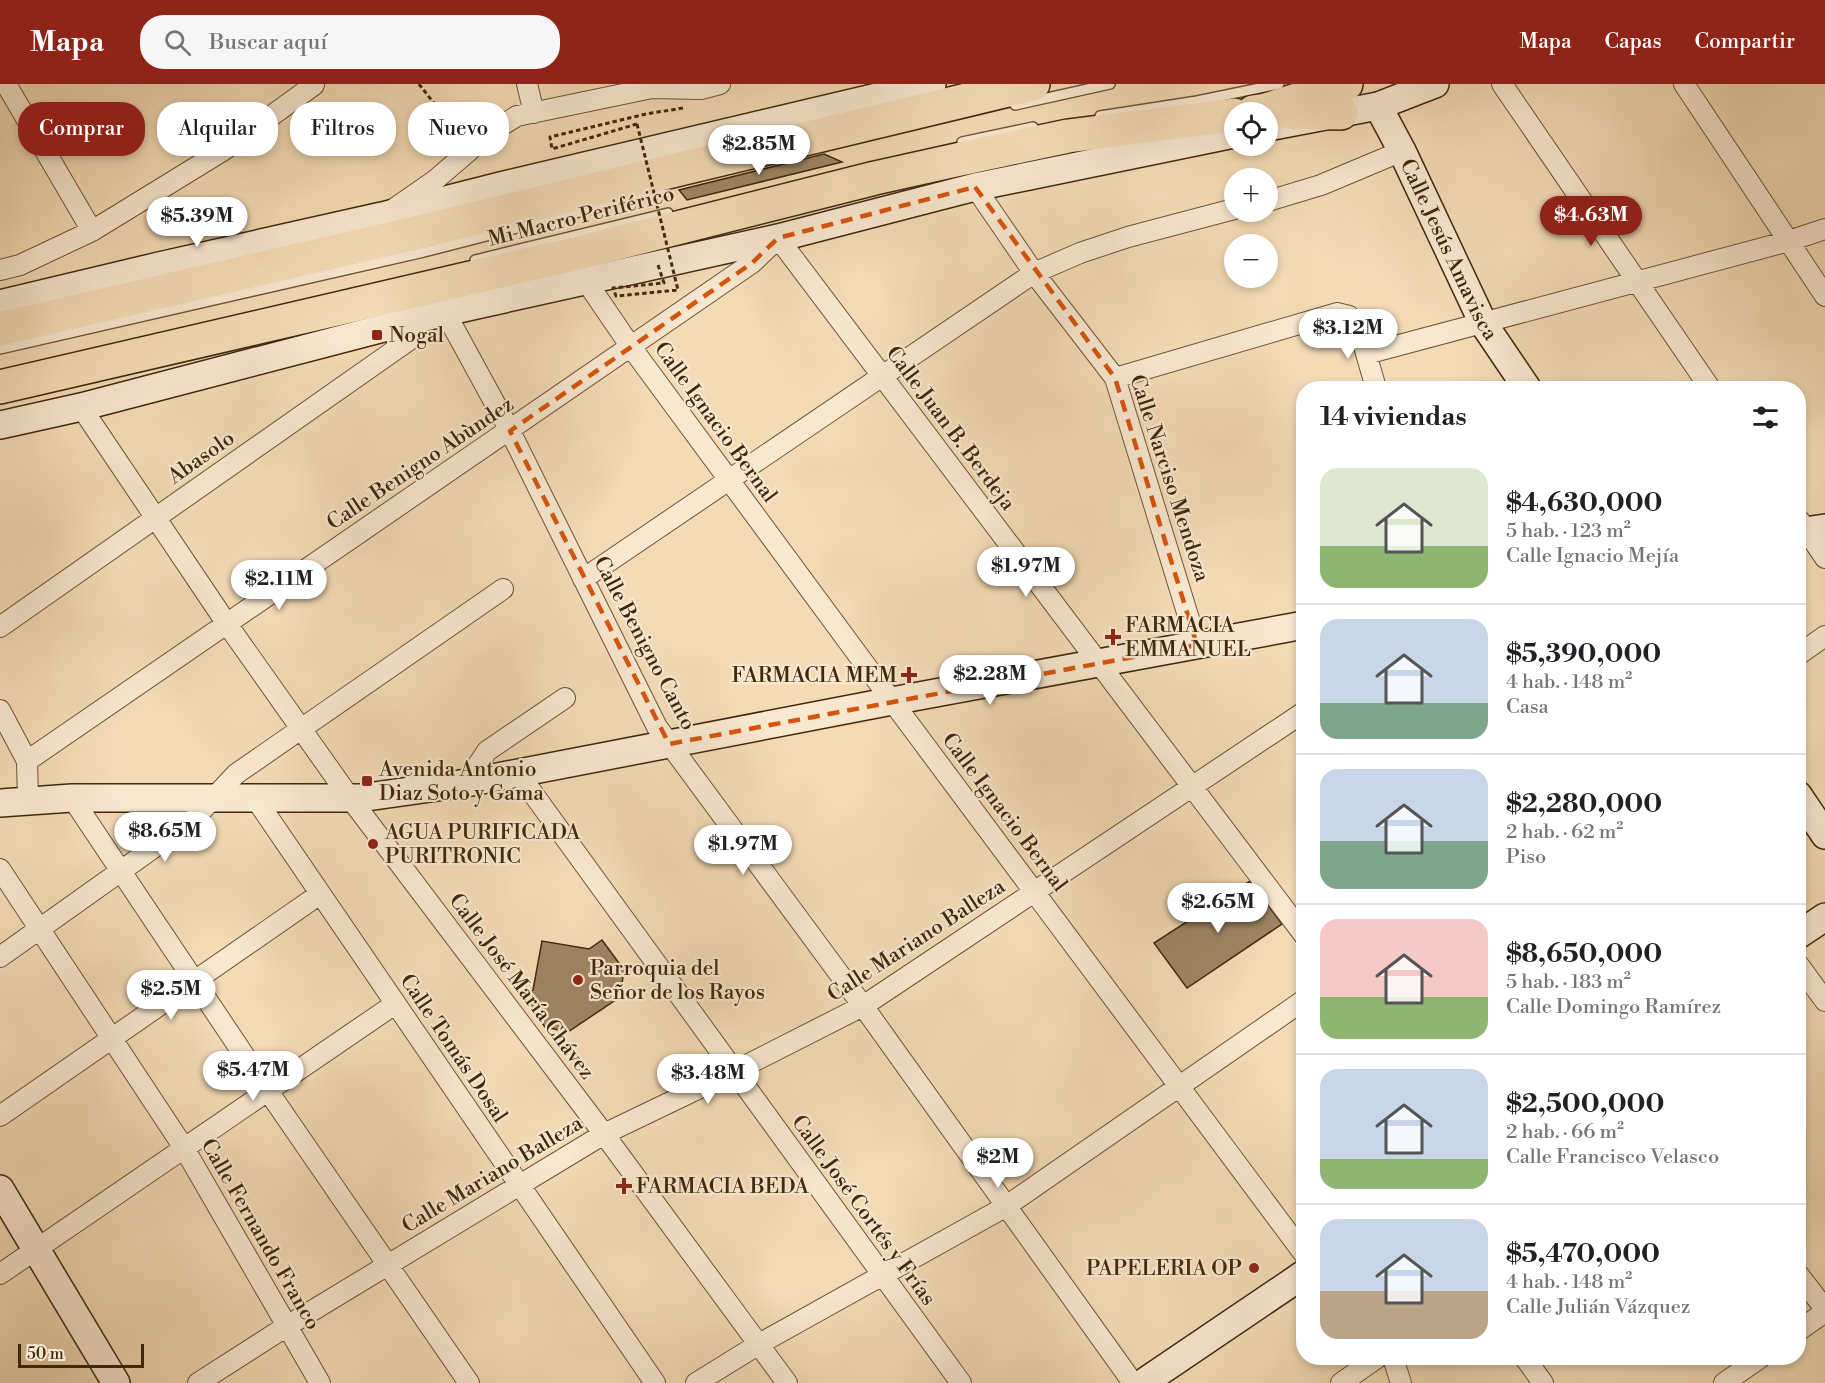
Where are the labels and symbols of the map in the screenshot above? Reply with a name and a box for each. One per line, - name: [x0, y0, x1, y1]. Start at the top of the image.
- pin: $2.85M: [710, 125, 808, 176]
- street label: Calle Jesús Amavisca: [1394, 155, 1503, 346]
- street label: Mi Macro Periférico: [485, 181, 677, 253]
- pin: $4.63M: [1542, 196, 1640, 247]
- pin: $5.39M: [148, 197, 246, 248]
- pin: $3.12M: [1299, 309, 1397, 360]
- place label: Nogal: [389, 323, 444, 349]
- marker: Nogal: [370, 328, 384, 342]
- street label: Calle Ignacio Bernal: [648, 337, 782, 508]
- street label: Calle Juan B. Berdeja: [880, 341, 1021, 516]
- street label: Calle Narciso Mendoza: [1123, 372, 1215, 585]
- street label: Calle Benigno Abùndez: [322, 392, 519, 536]
- street label: Abasolo: [162, 425, 240, 491]
- pin: $1.97M: [977, 547, 1075, 598]
- street label: Calle Benigno Canto: [587, 552, 701, 735]
- pin: $2.11M: [230, 560, 328, 611]
- place label: FARMACIA EMMANUEL: [1125, 613, 1251, 663]
- marker: FARMACIA EMMANUEL: [1106, 630, 1120, 644]
- pin: $2.28M: [941, 655, 1039, 706]
- place label: FARMACIA MEM: [731, 663, 897, 689]
- marker: FARMACIA MEM: [902, 668, 916, 682]
- street label: Calle Ignacio Bernal: [936, 728, 1072, 897]
- place label: Avenida Antonio Diaz Soto y Gama: [378, 757, 544, 807]
- marker: Avenida Antonio Diaz Soto y Gama: [360, 774, 374, 788]
- pin: $8.65M: [116, 812, 214, 863]
- place label: AGUA PURIFICADA PURITRONIC: [384, 820, 581, 870]
- pin: $1.97M: [694, 825, 792, 876]
- marker: AGUA PURIFICADA PURITRONIC: [366, 837, 380, 851]
- street label: Calle Mariano Balleza: [823, 874, 1010, 1008]
- pin: $2.65M: [1169, 883, 1267, 934]
- street label: Calle José María Chávez: [443, 888, 600, 1085]
- place label: Parroquia del Señor de los Rayos: [590, 956, 765, 1006]
- street label: Calle Tomás Dosal: [394, 969, 513, 1128]
- pin: $2.5M: [129, 970, 213, 1021]
- marker: Parroquia del Señor de los Rayos: [571, 973, 585, 987]
- pin: $5.47M: [204, 1051, 302, 1102]
- pin: $3.48M: [659, 1054, 757, 1105]
- street label: Calle Mariano Balleza: [397, 1110, 588, 1239]
- street label: Calle José Cortés y Frías: [785, 1110, 941, 1311]
- street label: Calle Fernando Franco: [195, 1134, 326, 1335]
- pin: $2M: [969, 1138, 1027, 1189]
- place label: FARMACIA BEDA: [636, 1174, 809, 1200]
- marker: FARMACIA BEDA: [617, 1179, 631, 1193]
- place label: PAPELERIA OP: [1086, 1256, 1242, 1282]
- marker: PAPELERIA OP: [1247, 1261, 1261, 1275]
- scale bar: [18, 1341, 144, 1368]

